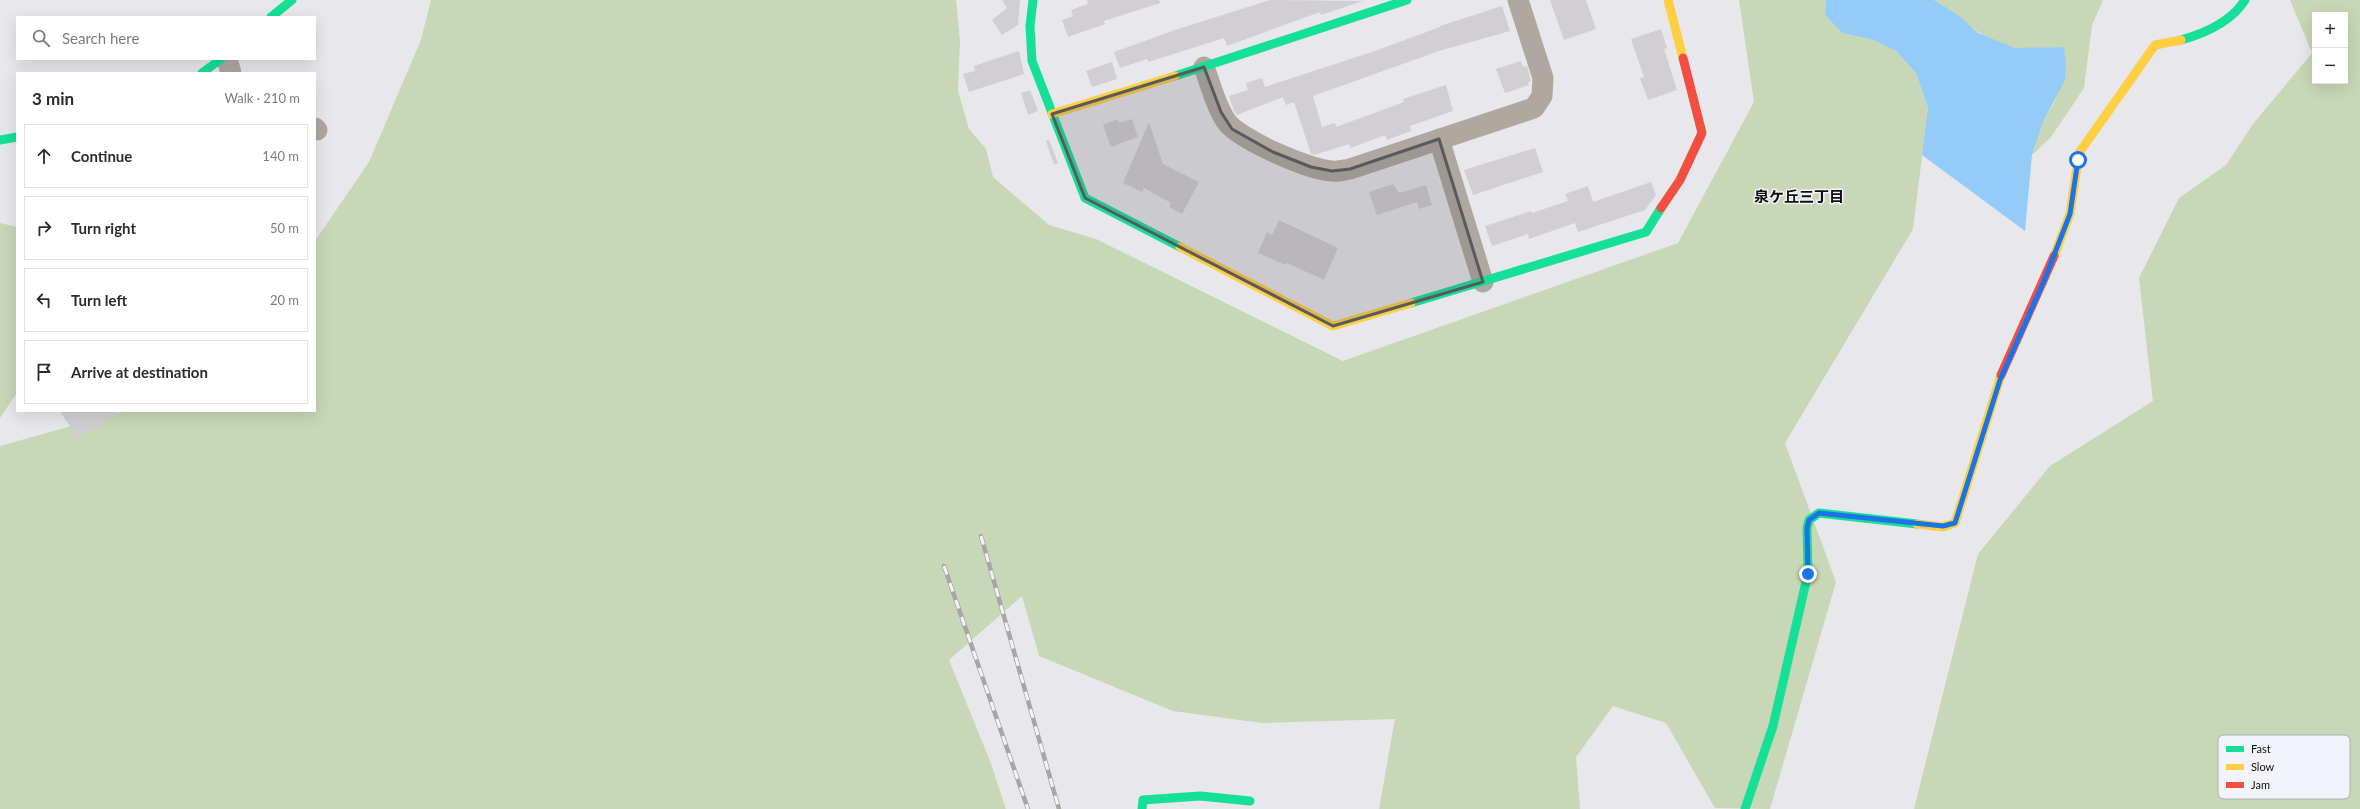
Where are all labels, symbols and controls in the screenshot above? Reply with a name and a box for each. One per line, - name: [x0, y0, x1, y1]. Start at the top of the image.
- map controls: [2312, 12, 2348, 84]
- button: +: [2312, 12, 2348, 48]
- search box: [16, 16, 316, 60]
- icon: search: [30, 27, 52, 49]
- text: Search here: [62, 29, 139, 47]
- button: −: [2312, 48, 2348, 84]
- text: 3 min: [32, 88, 74, 109]
- text: Walk · 210 m: [224, 90, 300, 106]
- icon: ahead: [33, 145, 55, 167]
- text: Continue: [71, 147, 132, 165]
- text: 140 m: [262, 148, 299, 164]
- route start: [2069, 151, 2087, 169]
- district label: 泉ケ丘三丁目: [1754, 187, 1844, 205]
- icon: right: [33, 217, 55, 239]
- text: Turn right: [71, 219, 136, 237]
- text: 50 m: [270, 220, 299, 236]
- icon: left: [33, 289, 55, 311]
- text: Turn left: [71, 291, 127, 309]
- text: 20 m: [270, 292, 299, 308]
- icon: arrive: [33, 361, 55, 383]
- text: Arrive at destination: [71, 363, 208, 381]
- route end: [1799, 565, 1817, 583]
- legend: [2218, 735, 2350, 799]
- text: Fast: [2251, 742, 2271, 755]
- text: Slow: [2251, 760, 2275, 773]
- text: Jam: [2251, 778, 2270, 791]

